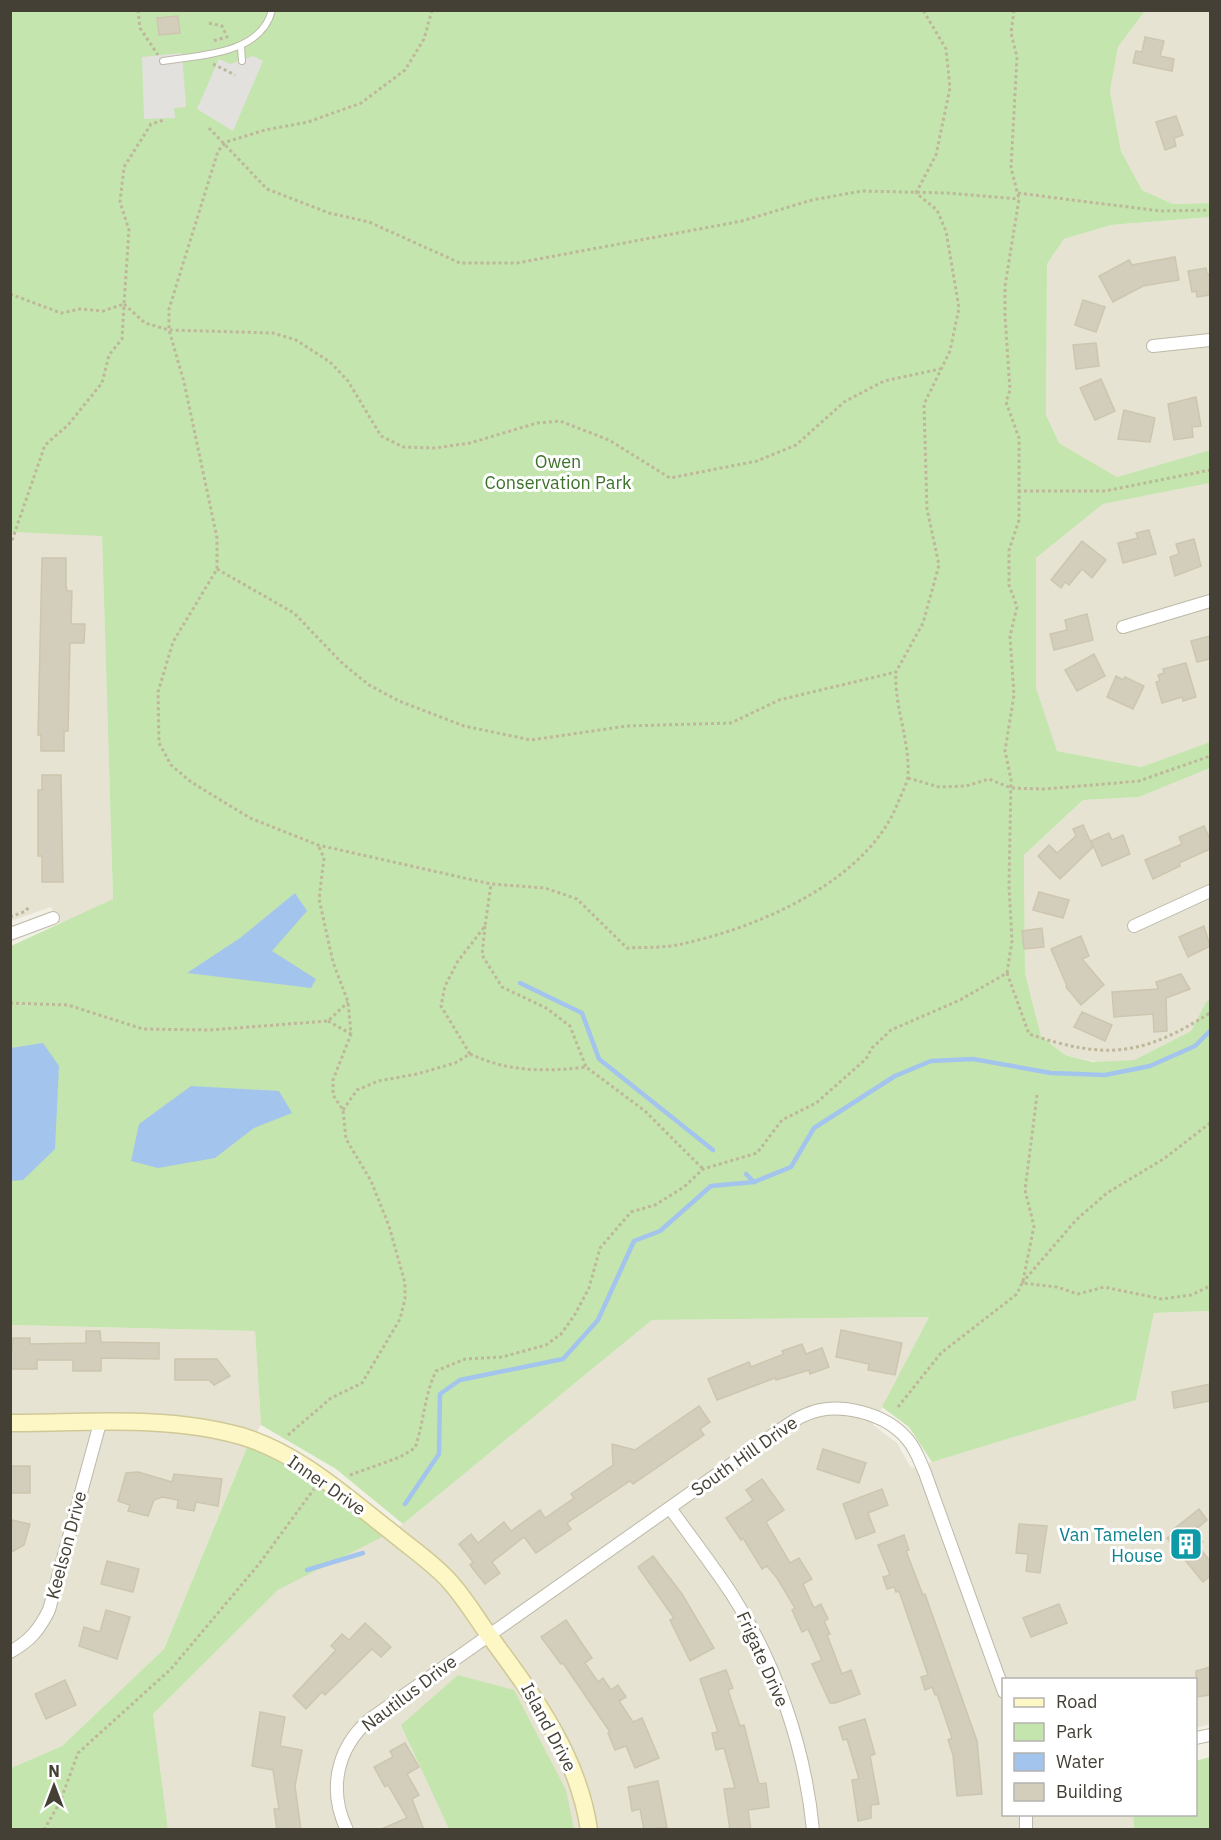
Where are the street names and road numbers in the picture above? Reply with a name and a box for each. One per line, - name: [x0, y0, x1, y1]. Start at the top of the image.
- street label: South Hill Drive: [686, 1411, 802, 1501]
- street label: Inner Drive: [283, 1450, 371, 1520]
- street label: Keelson Drive: [41, 1488, 91, 1601]
- street label: Frigate Drive: [732, 1608, 794, 1710]
- street label: Nautilus Drive: [357, 1650, 461, 1736]
- street label: Island Drive: [516, 1679, 582, 1775]

